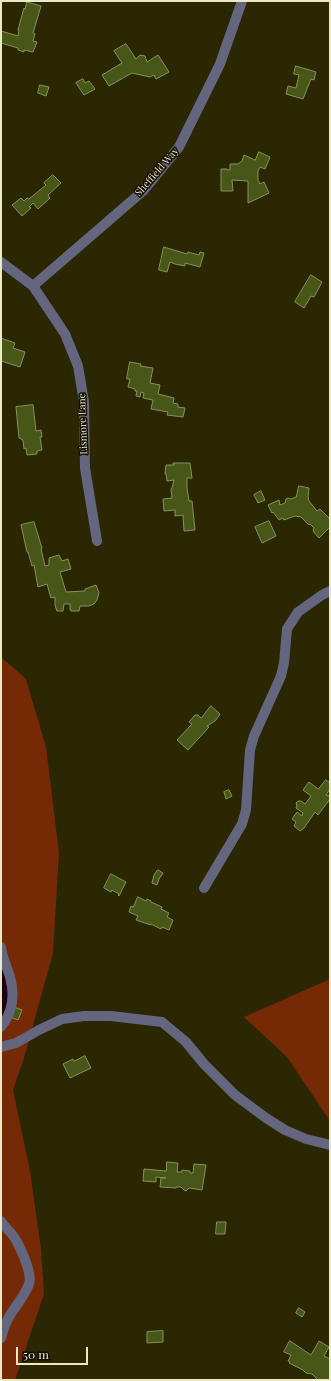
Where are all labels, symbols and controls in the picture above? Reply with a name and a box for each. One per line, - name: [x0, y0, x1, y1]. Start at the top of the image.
- street label: Sheffield Way: [133, 145, 181, 199]
- street label: Lismore Lane: [76, 393, 90, 455]
- scale bar: [18, 1339, 90, 1365]
- text: 50 m: [23, 1346, 49, 1362]

